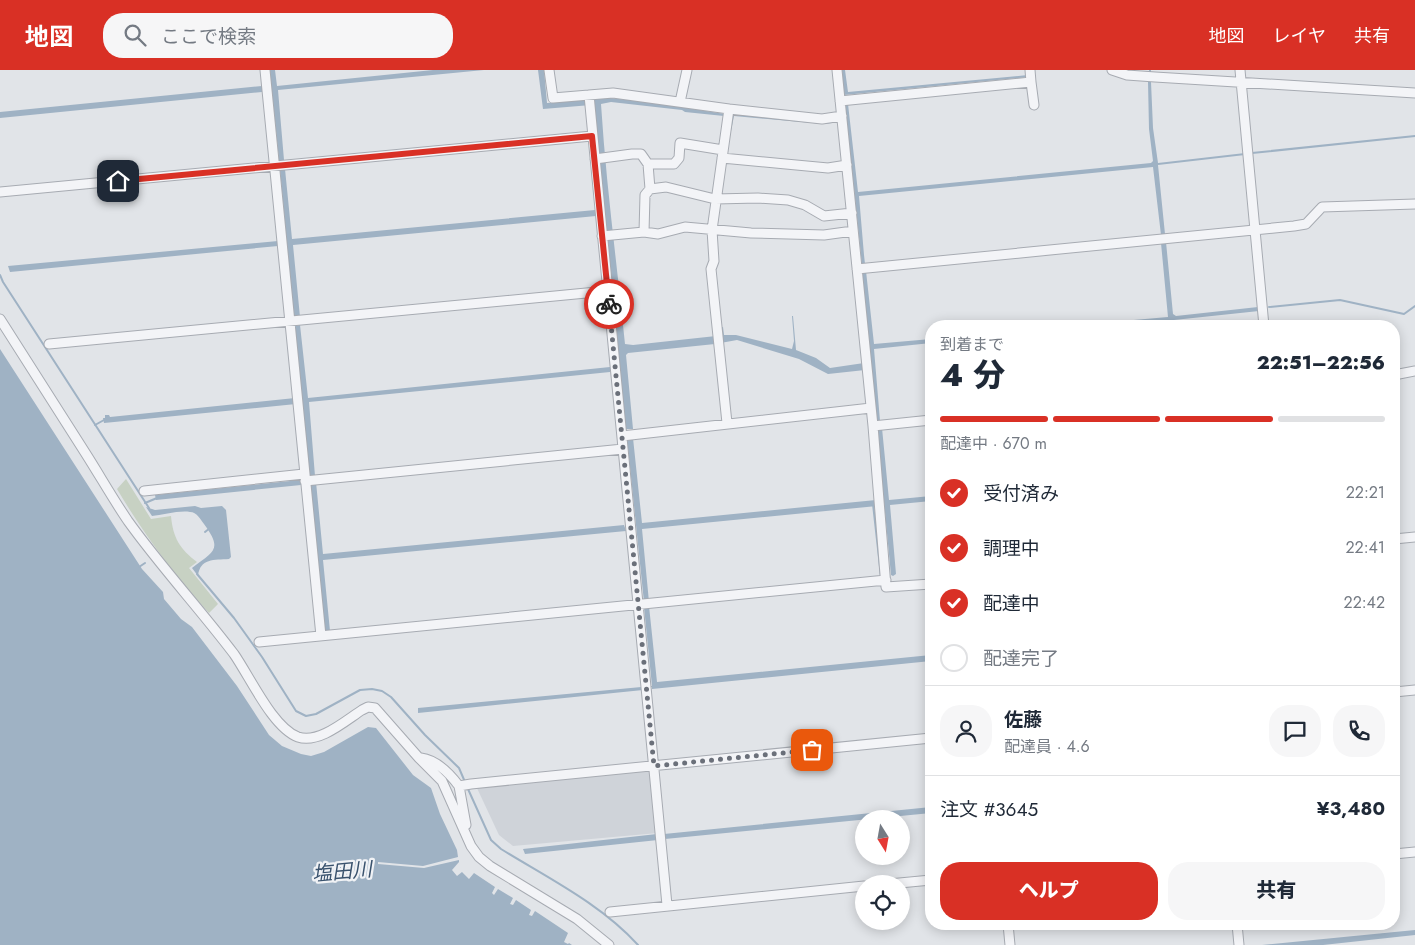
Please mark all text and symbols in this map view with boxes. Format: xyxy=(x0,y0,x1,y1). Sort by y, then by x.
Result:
search box xyxy=(103,13,453,58)
text: 地図 xyxy=(25,19,73,54)
icon: search xyxy=(121,21,149,49)
text: ここで検索 xyxy=(161,23,256,50)
text: 地図 xyxy=(1209,23,1245,49)
text: レイヤ xyxy=(1273,23,1326,49)
text: 共有 xyxy=(1354,23,1390,49)
pin xyxy=(97,160,139,202)
icon: home xyxy=(104,167,132,195)
courier xyxy=(584,279,634,329)
icon: bike xyxy=(595,290,623,318)
text: 到着まで xyxy=(940,333,1004,356)
text: 22:51–22:56 xyxy=(1257,349,1385,376)
text: 4 分 xyxy=(940,352,1005,398)
text: 配達中 · 670 m xyxy=(940,432,1047,455)
icon: check xyxy=(940,479,968,507)
text: 受付済み xyxy=(983,480,1059,507)
text: 22:21 xyxy=(1346,481,1385,504)
icon: check xyxy=(940,534,968,562)
text: 調理中 xyxy=(983,535,1040,562)
text: 22:41 xyxy=(1345,536,1385,559)
icon: check xyxy=(940,589,968,617)
text: 配達中 xyxy=(983,590,1040,617)
text: 22:42 xyxy=(1344,591,1385,614)
text: 配達完了 xyxy=(983,645,1059,672)
button: person xyxy=(940,705,992,757)
button: chat xyxy=(1269,705,1321,757)
button: phone xyxy=(1333,705,1385,757)
text: 佐藤 xyxy=(1004,706,1042,733)
pin xyxy=(791,729,833,771)
text: 配達員 · 4.6 xyxy=(1004,735,1090,758)
icon: bag xyxy=(798,736,826,764)
text: ¥3,480 xyxy=(1317,795,1385,822)
text: 注文 #3645 xyxy=(940,796,1038,823)
north arrow xyxy=(855,810,910,865)
map controls xyxy=(855,810,910,930)
water label: 塩田川 xyxy=(311,855,375,889)
button: ヘルプ xyxy=(940,862,1158,920)
button: 共有 xyxy=(1168,862,1385,920)
button: locate xyxy=(855,875,910,930)

